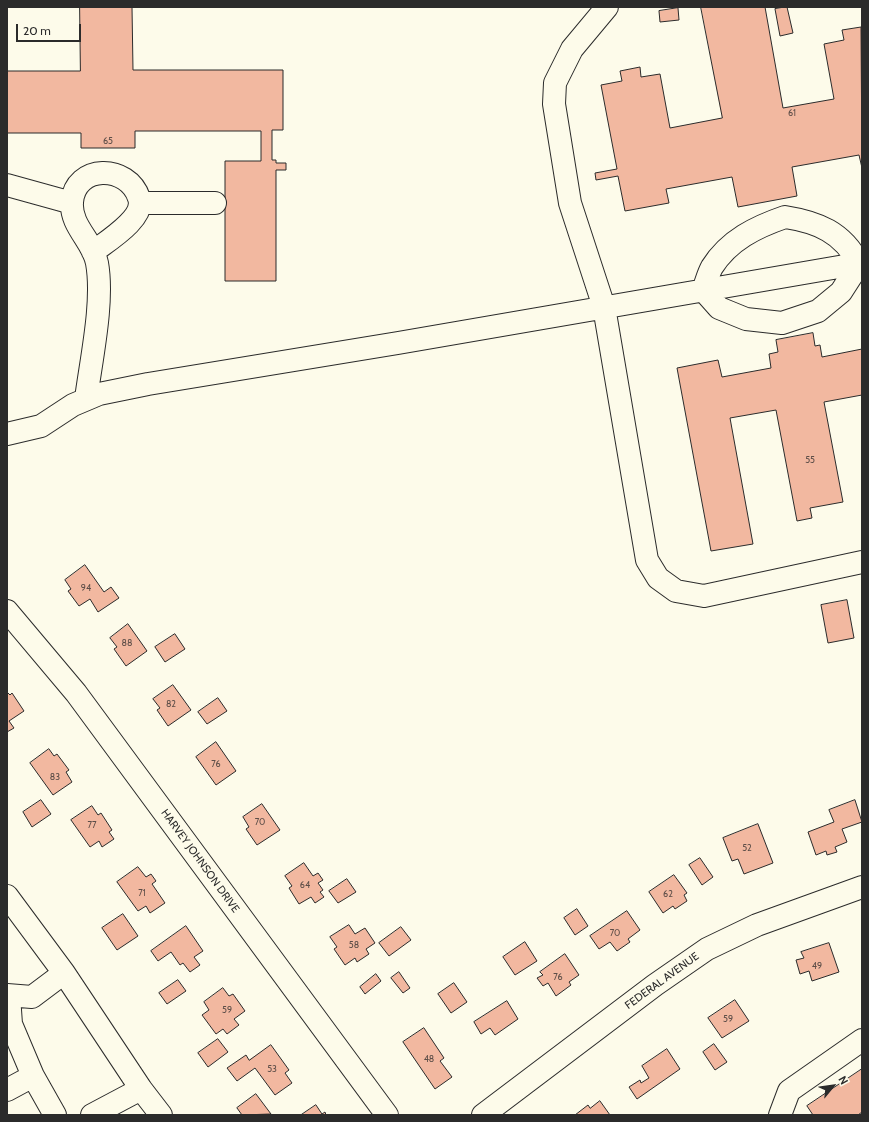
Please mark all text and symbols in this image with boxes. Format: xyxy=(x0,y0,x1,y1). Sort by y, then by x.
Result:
scale bar xyxy=(18,16,83,42)
text: 20 m xyxy=(23,23,51,38)
house number: 61 xyxy=(788,108,796,118)
house number: 65 xyxy=(103,136,113,146)
house number: 55 xyxy=(805,455,815,465)
house number: 94 xyxy=(81,583,91,593)
house number: 88 xyxy=(122,638,132,648)
house number: 82 xyxy=(166,699,176,709)
house number: 76 xyxy=(211,759,221,769)
house number: 83 xyxy=(50,772,60,782)
street label: HARVEY JOHNSON DRIVE xyxy=(158,807,242,915)
house number: 70 xyxy=(255,817,265,827)
house number: 77 xyxy=(87,820,97,830)
house number: 52 xyxy=(742,843,752,853)
house number: 64 xyxy=(300,880,310,890)
house number: 71 xyxy=(138,888,146,898)
house number: 62 xyxy=(663,889,673,899)
house number: 70 xyxy=(610,928,620,938)
house number: 58 xyxy=(349,940,359,950)
street label: FEDERAL AVENUE xyxy=(622,950,702,1012)
house number: 49 xyxy=(812,961,822,971)
house number: 76 xyxy=(553,972,563,982)
house number: 59 xyxy=(222,1005,232,1015)
house number: 59 xyxy=(723,1014,733,1024)
house number: 48 xyxy=(424,1054,434,1064)
house number: 53 xyxy=(267,1064,277,1074)
north arrow xyxy=(813,1066,853,1106)
text: N xyxy=(835,1073,852,1087)

